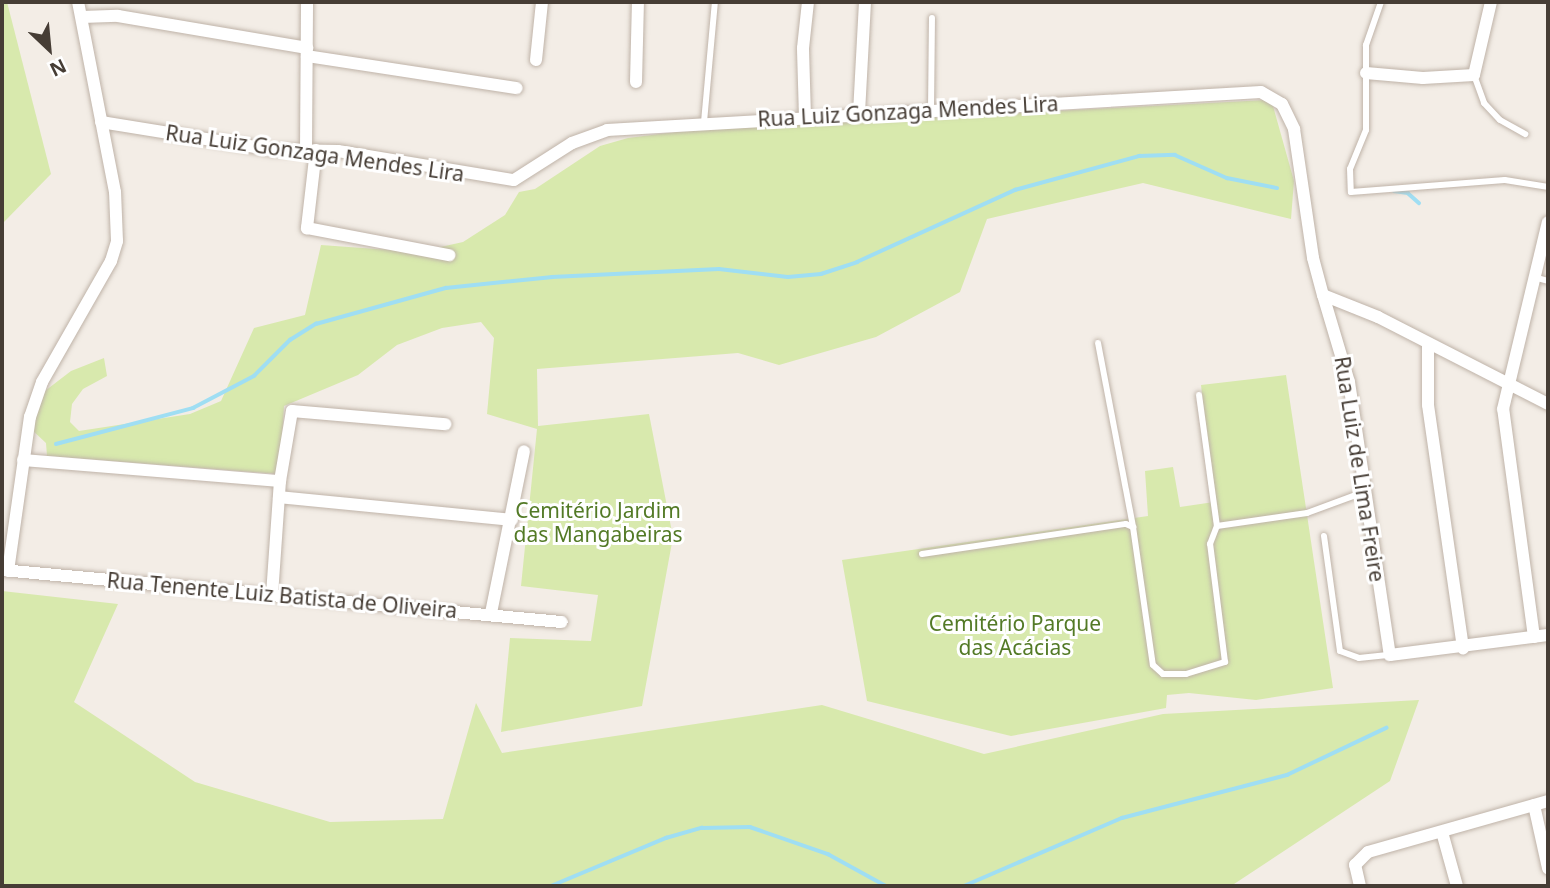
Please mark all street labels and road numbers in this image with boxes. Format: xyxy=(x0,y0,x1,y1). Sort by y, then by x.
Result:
street label: Rua Luiz Gonzaga Mendes Lira xyxy=(757,91,1059,131)
street label: Rua Luiz Gonzaga Mendes Lira xyxy=(164,120,466,186)
street label: Rua Luiz de Lima Freire xyxy=(1330,354,1390,584)
street label: Rua Tenente Luiz Batista de Oliveira xyxy=(106,567,458,623)

